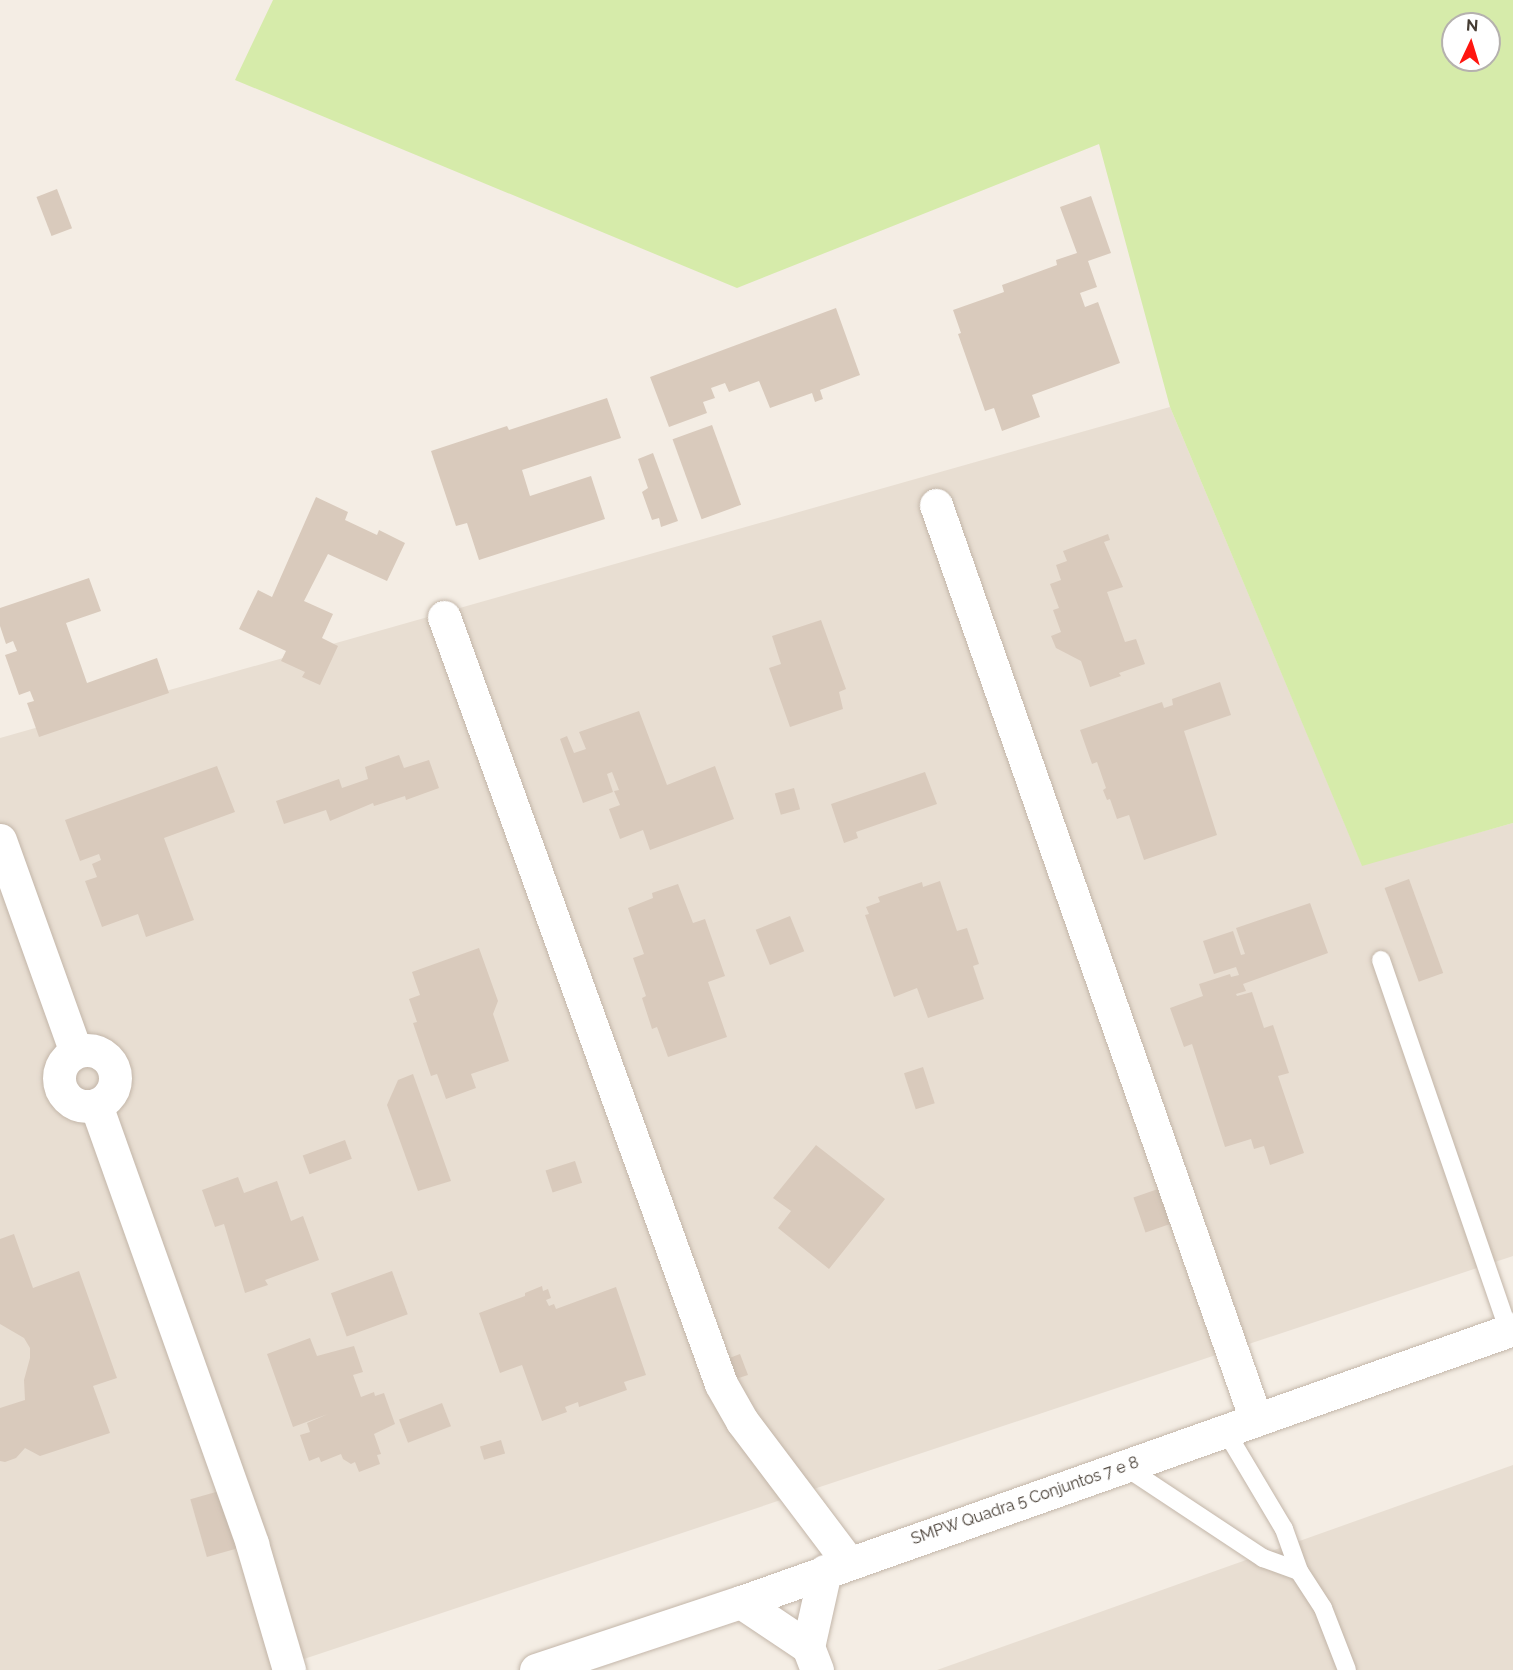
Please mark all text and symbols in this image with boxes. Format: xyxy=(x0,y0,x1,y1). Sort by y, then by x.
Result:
north arrow xyxy=(1441,12,1501,72)
text: N xyxy=(1465,16,1479,35)
street label: SMPW Quadra 5 Conjuntos 7 e 8 xyxy=(908,1453,1142,1549)

